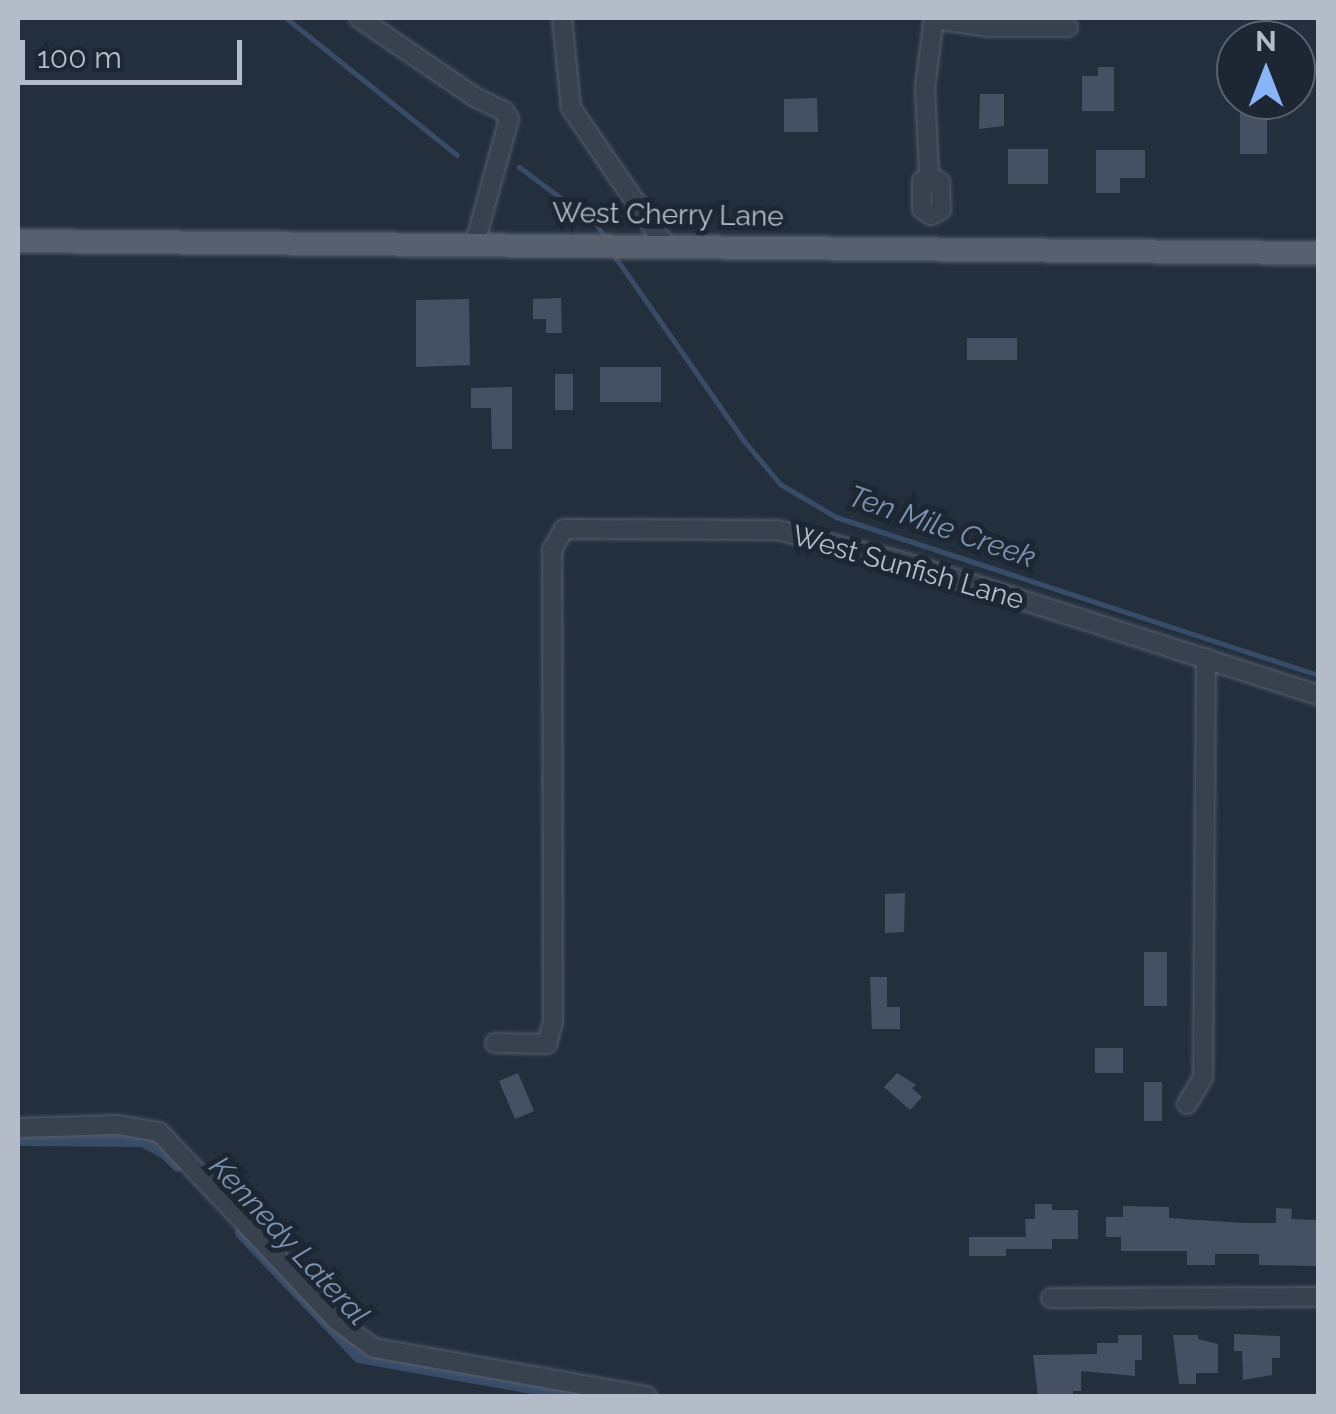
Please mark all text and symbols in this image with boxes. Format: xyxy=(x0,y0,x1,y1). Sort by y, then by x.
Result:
scale bar xyxy=(25,20,248,82)
north arrow xyxy=(1216,20,1316,120)
text: N xyxy=(1255,25,1277,58)
text: 100 m xyxy=(37,40,122,75)
street label: West Cherry Lane xyxy=(552,196,784,234)
water label: Ten Mile Creek xyxy=(844,478,1040,576)
street label: West Sunfish Lane xyxy=(788,519,1028,617)
water label: Kennedy Lateral xyxy=(201,1149,377,1333)

